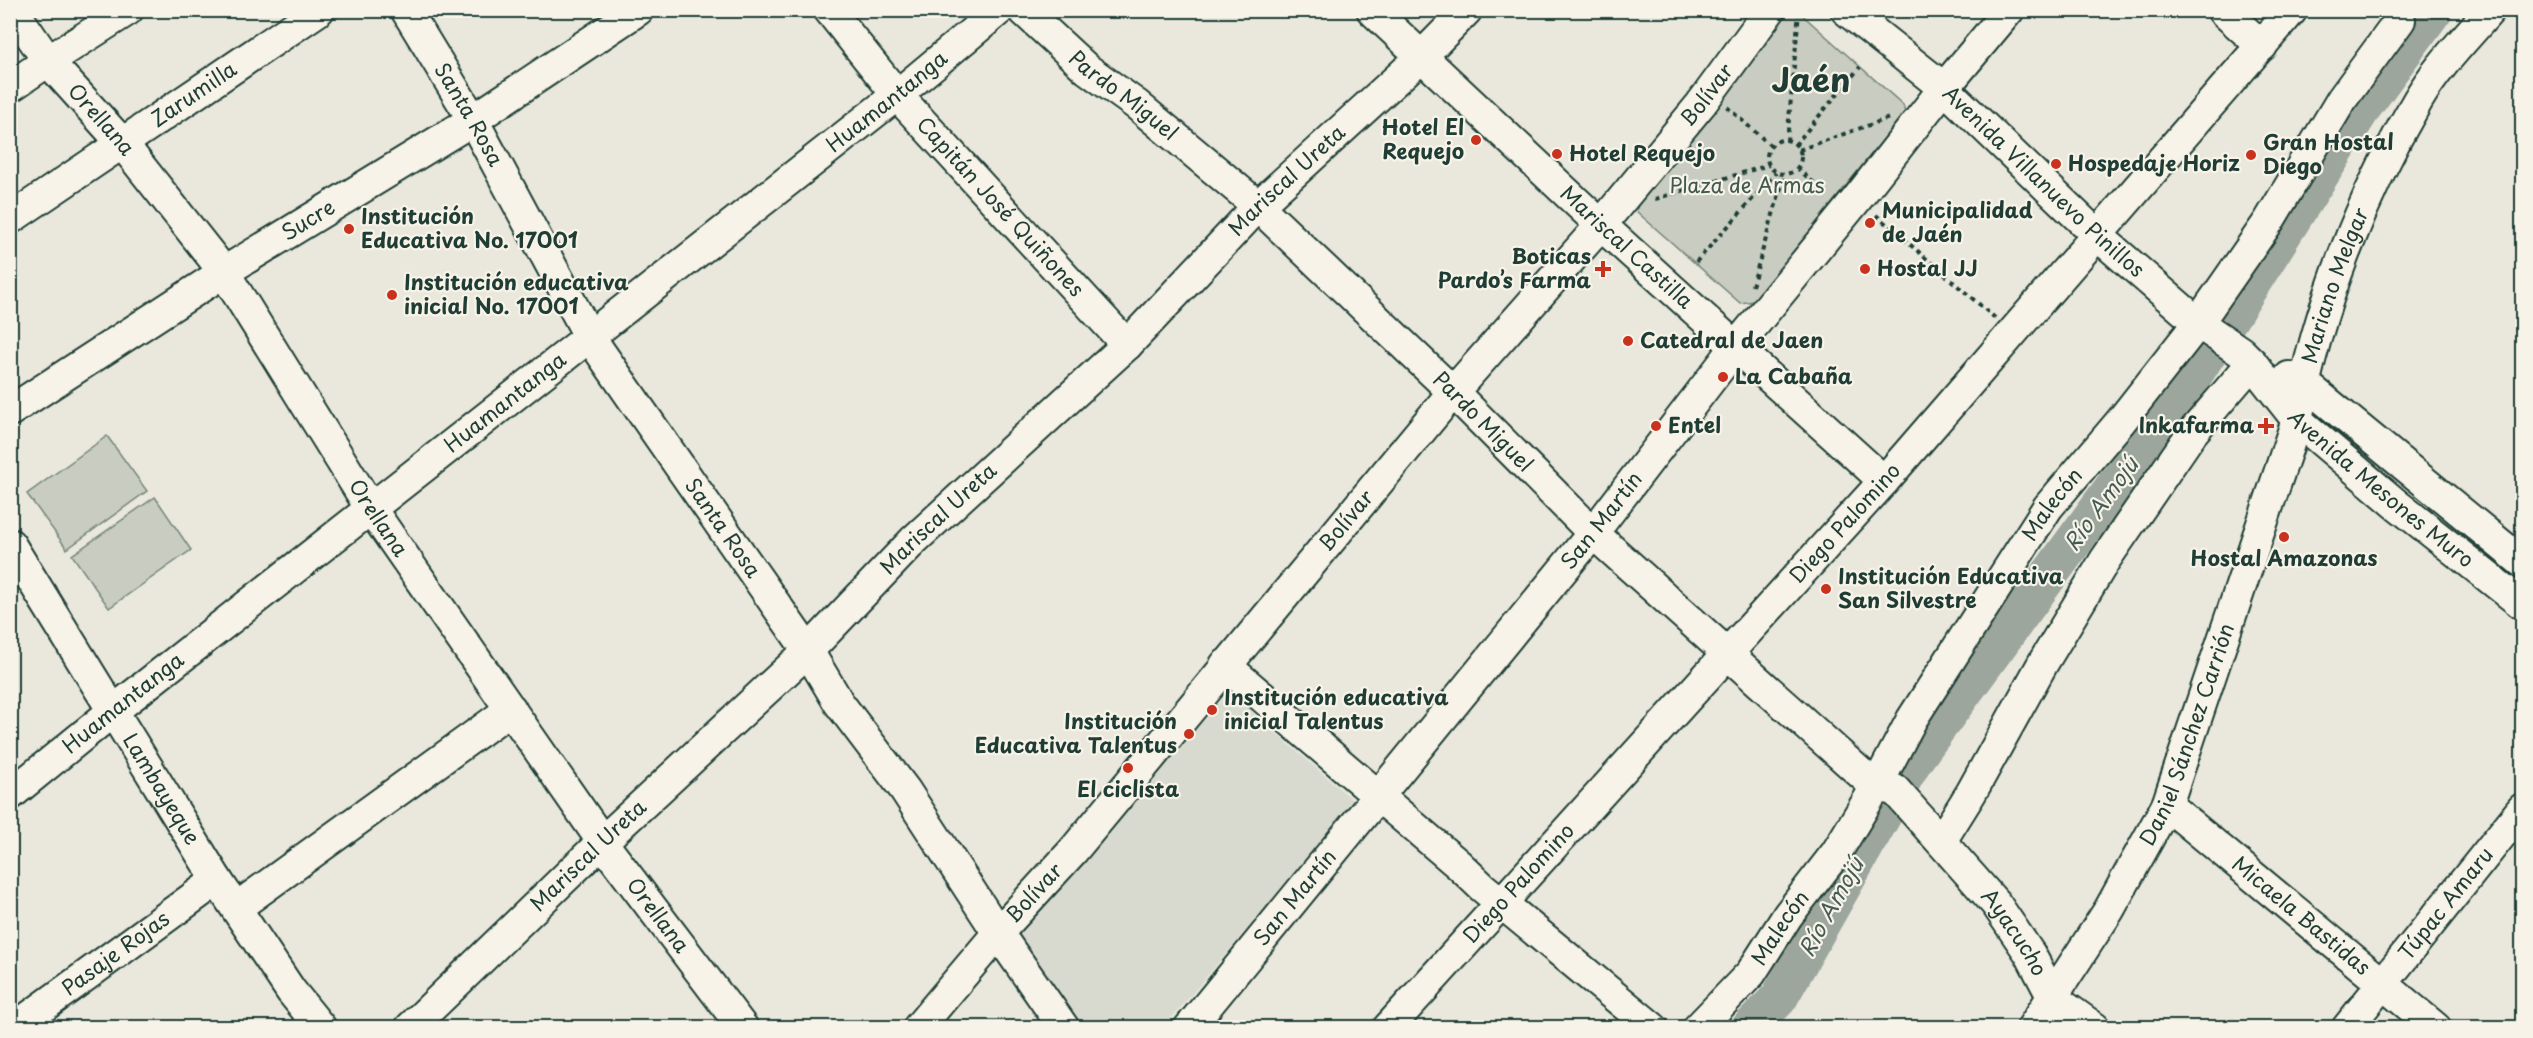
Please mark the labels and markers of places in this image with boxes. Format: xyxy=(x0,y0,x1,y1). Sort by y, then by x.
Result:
place label: Hotel El Requejo xyxy=(1381,110,1464,166)
place label: Gran Hostal Diego xyxy=(2263,125,2394,181)
marker: Hotel El Requejo xyxy=(1469,133,1483,147)
place label: Hotel Requejo xyxy=(1569,136,1715,168)
place label: Hospedaje Horiz xyxy=(2068,146,2240,178)
marker: Hotel Requejo xyxy=(1550,147,1564,161)
marker: Gran Hostal Diego xyxy=(2244,148,2258,162)
marker: Hospedaje Horiz xyxy=(2049,157,2063,171)
place label: Municipalidad de Jaén xyxy=(1882,193,2033,249)
place label: Institución Educativa No. 17001 xyxy=(361,199,578,255)
marker: Municipalidad de Jaén xyxy=(1863,216,1877,230)
marker: Institución Educativa No. 17001 xyxy=(342,222,356,236)
place label: Boticas Pardo’s Farma xyxy=(1438,239,1591,295)
place label: Hostal JJ xyxy=(1877,251,1978,283)
marker: Boticas Pardo’s Farma xyxy=(1596,262,1610,276)
marker: Hostal JJ xyxy=(1858,262,1872,276)
place label: Institución educativa inicial No. 17001 xyxy=(404,265,629,321)
marker: Institución educativa inicial No. 17001 xyxy=(385,288,399,302)
place label: Catedral de Jaen xyxy=(1640,323,1823,355)
marker: Catedral de Jaen xyxy=(1621,334,1635,348)
place label: La Cabaña xyxy=(1735,359,1853,391)
marker: La Cabaña xyxy=(1716,370,1730,384)
place label: Entel xyxy=(1668,408,1721,440)
place label: Inkafarma xyxy=(2139,408,2254,440)
marker: Entel xyxy=(1649,419,1663,433)
marker: Inkafarma xyxy=(2259,419,2273,433)
marker: Hostal Amazonas xyxy=(2277,530,2291,544)
place label: Hostal Amazonas xyxy=(2191,541,2377,573)
place label: Institución Educativa San Silvestre xyxy=(1838,559,2064,615)
marker: Institución Educativa San Silvestre xyxy=(1819,582,1833,596)
place label: Institución educativa inicial Talentus xyxy=(1224,680,1449,736)
marker: Institución educativa inicial Talentus xyxy=(1205,703,1219,717)
place label: Institución Educativa Talentus xyxy=(975,704,1177,760)
marker: Institución Educativa Talentus xyxy=(1182,727,1196,741)
marker: El ciclista xyxy=(1121,761,1135,775)
place label: El ciclista xyxy=(1077,772,1179,804)

